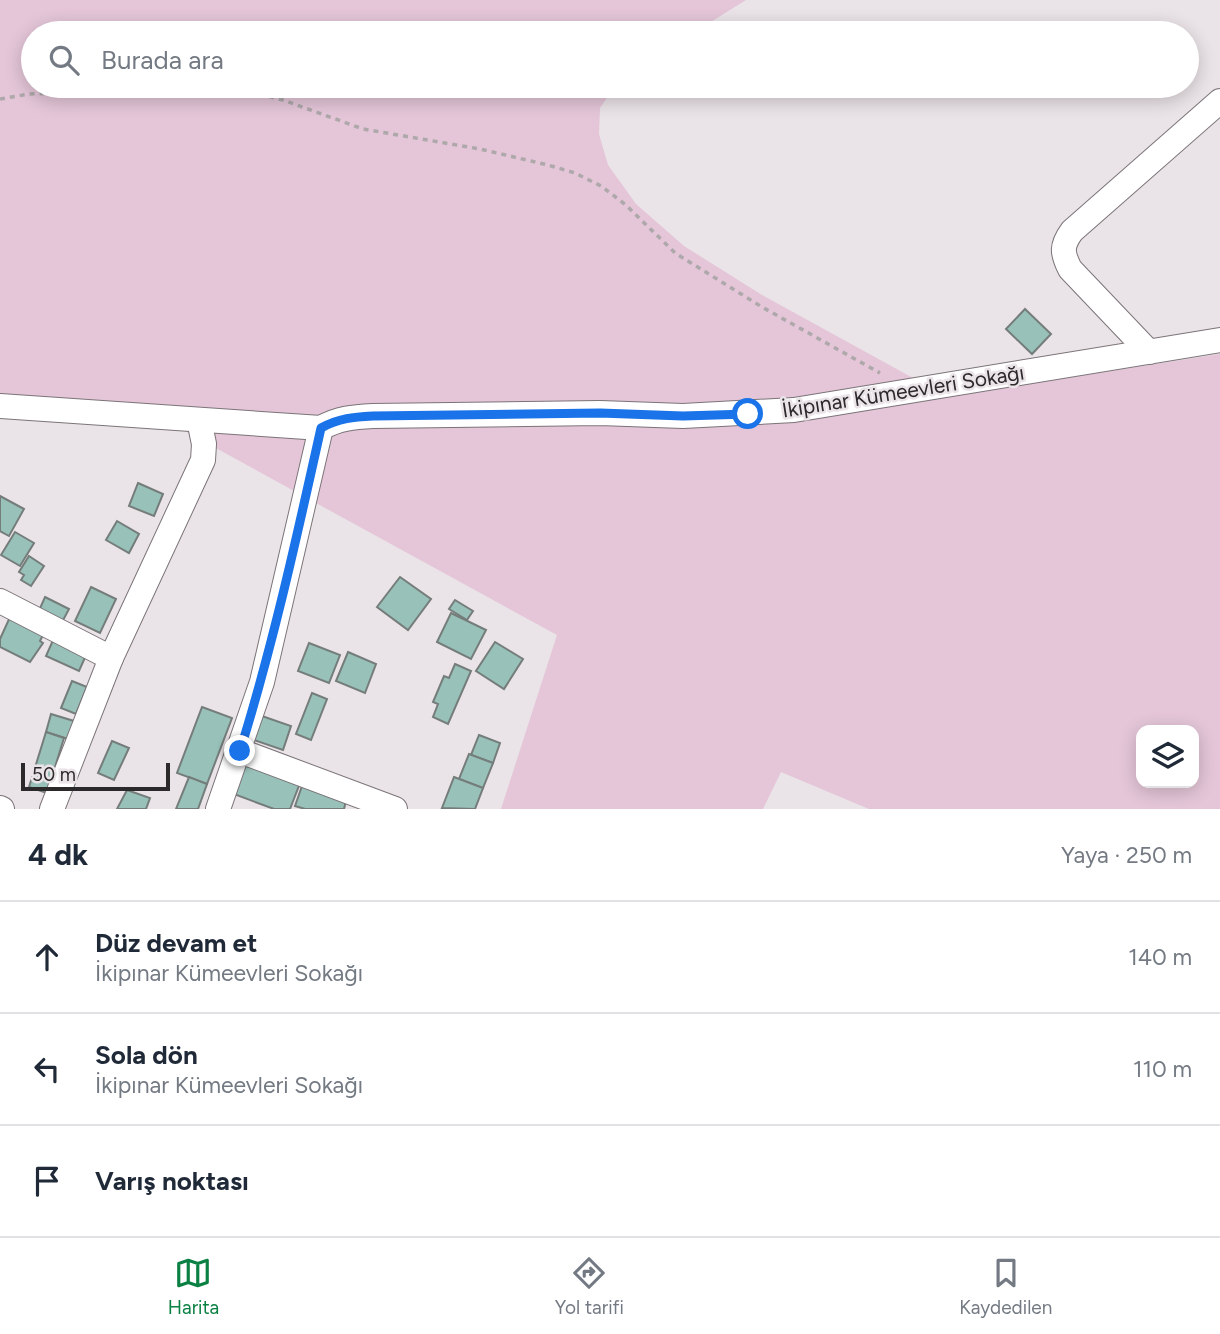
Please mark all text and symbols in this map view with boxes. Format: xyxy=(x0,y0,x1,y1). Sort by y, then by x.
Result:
search box xyxy=(21,21,1199,98)
icon: search xyxy=(45,41,83,79)
text: Burada ara xyxy=(101,44,224,76)
street label: İkipınar Kümeevleri Sokağı xyxy=(780,360,1026,422)
route start xyxy=(732,398,763,429)
map controls xyxy=(1136,725,1199,788)
button: layers xyxy=(1136,725,1199,788)
route end xyxy=(224,735,255,766)
scale bar xyxy=(21,760,170,792)
text: 50 m xyxy=(32,763,76,786)
text: 4 dk xyxy=(28,836,88,873)
text: Yaya · 250 m xyxy=(1061,841,1192,869)
text: Düz devam et xyxy=(95,927,257,959)
icon: ahead xyxy=(28,938,66,976)
text: 140 m xyxy=(1128,943,1192,971)
text: İkipınar Kümeevleri Sokağı xyxy=(95,959,363,987)
text: Sola dön xyxy=(95,1039,198,1071)
icon: left xyxy=(28,1050,66,1088)
text: 110 m xyxy=(1133,1055,1192,1083)
text: İkipınar Kümeevleri Sokağı xyxy=(95,1071,363,1099)
icon: arrive xyxy=(28,1162,66,1200)
text: Varış noktası xyxy=(95,1165,249,1197)
tab: Harita xyxy=(168,1254,219,1319)
tab: Yol tarifi xyxy=(555,1254,624,1319)
tab: Kaydedilen xyxy=(959,1254,1052,1319)

